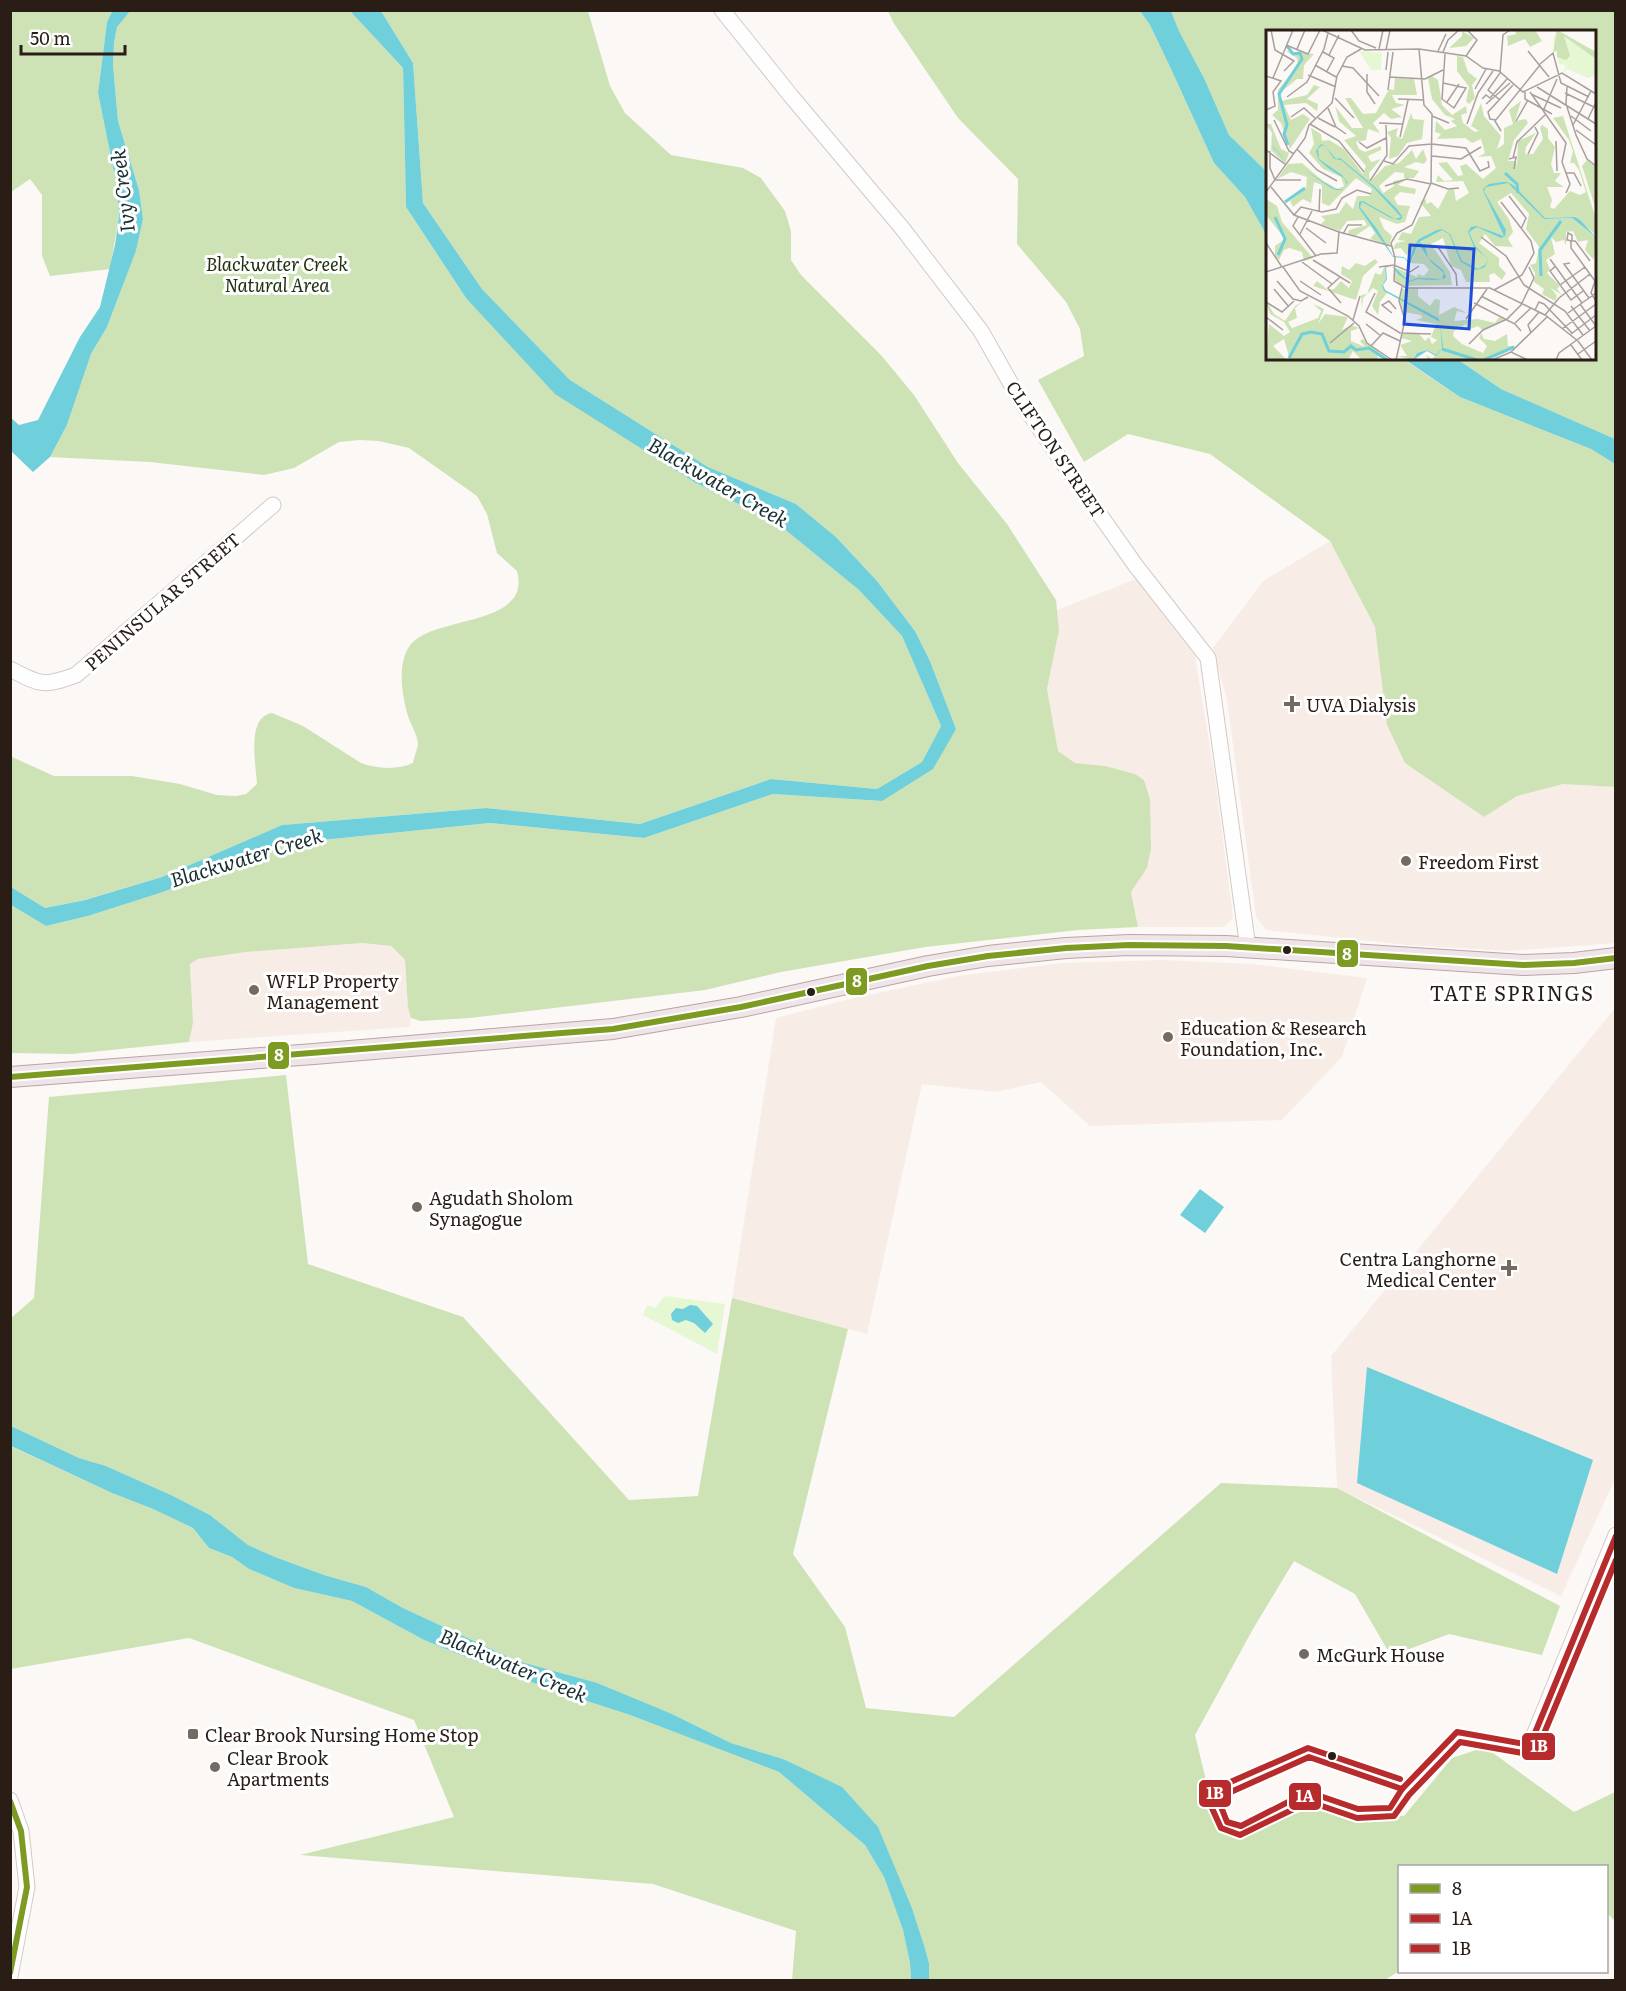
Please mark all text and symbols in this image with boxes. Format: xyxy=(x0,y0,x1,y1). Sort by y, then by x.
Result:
scale bar xyxy=(21,18,124,56)
text: 50 m xyxy=(30,24,71,51)
inset map xyxy=(1266,30,1596,360)
water label: Ivy Creek xyxy=(101,148,141,234)
park label: Blackwater Creek Natural Area xyxy=(206,250,348,298)
street label: CLIFTON STREET xyxy=(1000,375,1112,523)
water label: Blackwater Creek xyxy=(643,428,795,534)
street label: PENINSULAR STREET xyxy=(78,526,246,676)
place label: UVA Dialysis xyxy=(1306,691,1416,718)
marker: UVA Dialysis xyxy=(1283,695,1301,713)
water label: Blackwater Creek xyxy=(166,819,326,893)
place label: Freedom First xyxy=(1418,848,1539,875)
marker: Freedom First xyxy=(1399,854,1413,868)
line badge: 8 xyxy=(1336,939,1359,968)
text: 8 xyxy=(1342,941,1352,965)
unlabelled marker xyxy=(1281,944,1293,956)
place label: WFLP Property Management xyxy=(266,967,399,1015)
line badge: 8 xyxy=(845,967,868,996)
text: 8 xyxy=(852,968,862,992)
district label: TATE SPRINGS xyxy=(1429,977,1595,1007)
marker: WFLP Property Management xyxy=(247,983,261,997)
unlabelled marker xyxy=(805,986,817,998)
place label: Education & Research Foundation, Inc. xyxy=(1180,1014,1367,1062)
marker: Education & Research Foundation, Inc. xyxy=(1161,1030,1175,1044)
line badge: 8 xyxy=(267,1041,290,1070)
text: 8 xyxy=(274,1042,284,1066)
place label: Agudath Sholom Synagogue xyxy=(429,1184,573,1232)
marker: Agudath Sholom Synagogue xyxy=(410,1200,424,1214)
place label: Centra Langhorne Medical Center xyxy=(1340,1245,1496,1293)
marker: Centra Langhorne Medical Center xyxy=(1500,1259,1518,1277)
water label: Blackwater Creek xyxy=(435,1619,593,1709)
place label: McGurk House xyxy=(1316,1641,1445,1668)
marker: McGurk House xyxy=(1297,1647,1311,1661)
place label: Clear Brook Nursing Home Stop xyxy=(205,1721,479,1748)
marker: Clear Brook Nursing Home Stop xyxy=(186,1727,200,1741)
line badge: 1B xyxy=(1521,1732,1556,1761)
text: 1B xyxy=(1530,1733,1548,1757)
place label: Clear Brook Apartments xyxy=(227,1744,329,1792)
unlabelled marker xyxy=(1326,1750,1338,1762)
marker: Clear Brook Apartments xyxy=(208,1760,222,1774)
line badge: 1B xyxy=(1198,1779,1232,1808)
text: 1B xyxy=(1206,1780,1224,1804)
line badge: 1A xyxy=(1288,1782,1322,1811)
text: 1A xyxy=(1296,1783,1314,1807)
legend xyxy=(1398,1865,1608,1973)
text: 8 xyxy=(1452,1874,1462,1901)
text: 1A xyxy=(1452,1904,1473,1931)
text: 1B xyxy=(1452,1934,1471,1961)

